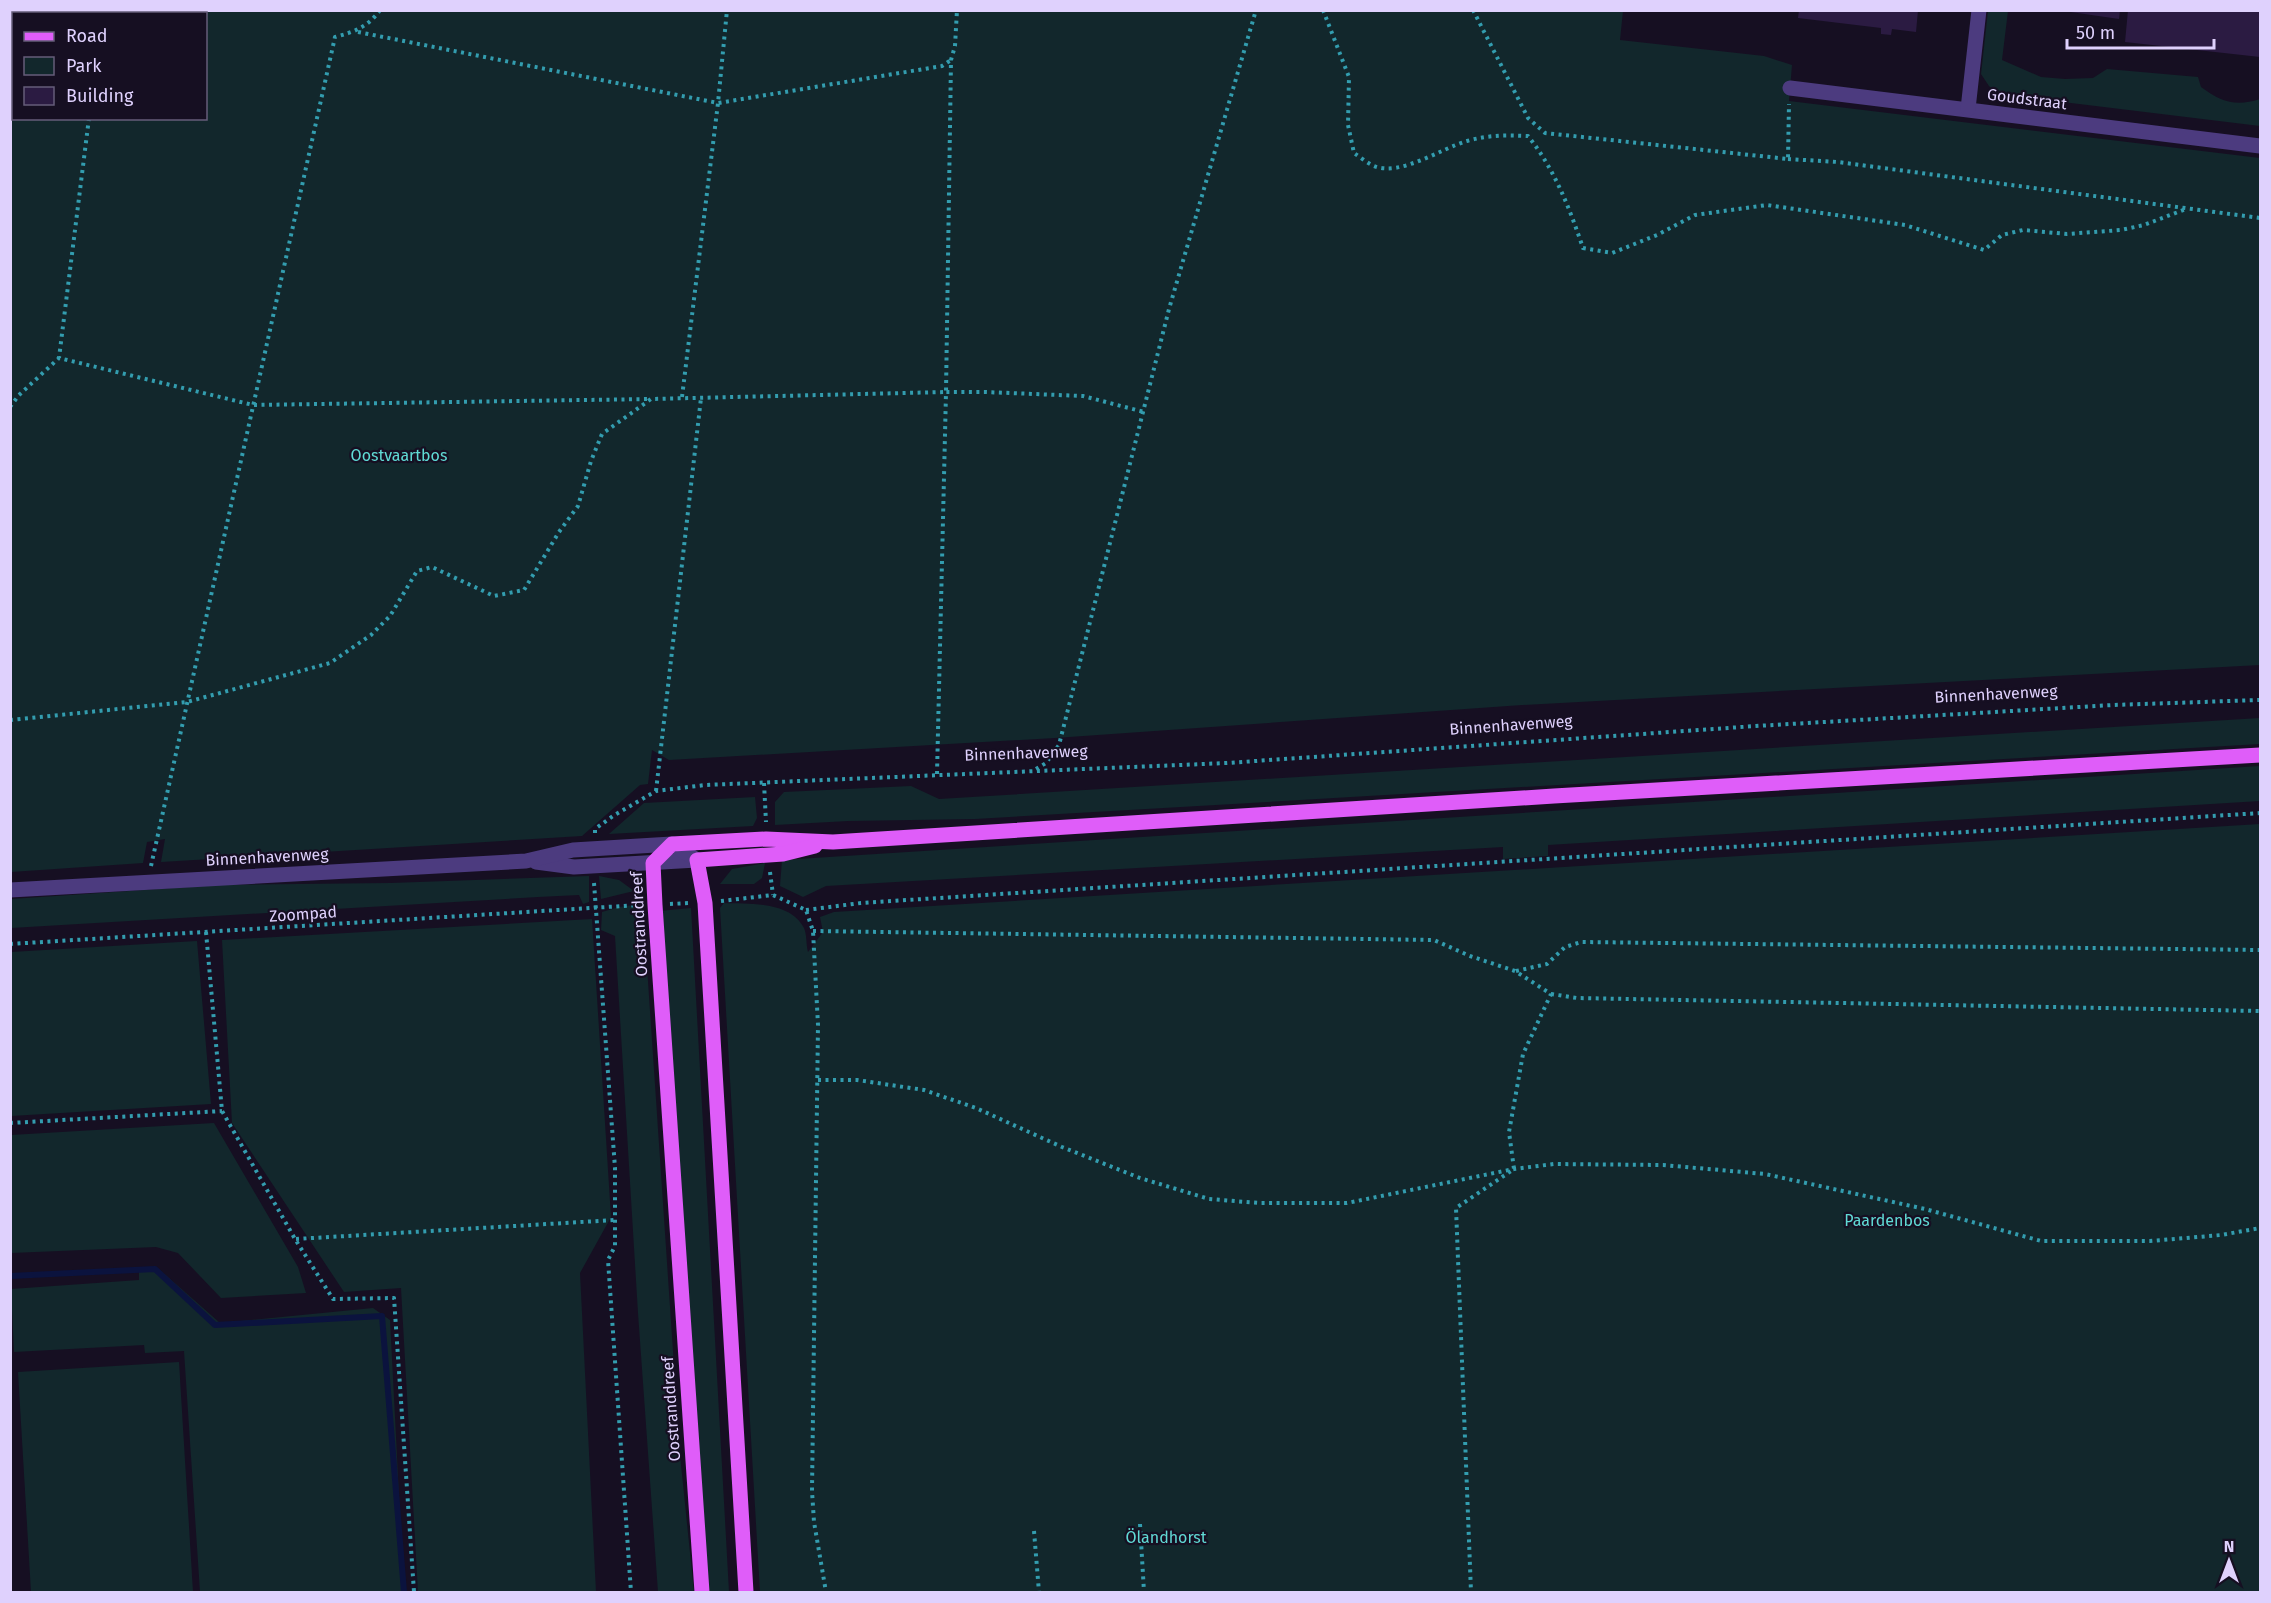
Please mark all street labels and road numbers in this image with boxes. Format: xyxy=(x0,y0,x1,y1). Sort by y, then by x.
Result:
street label: Goudstraat xyxy=(1986,85,2068,113)
street label: Binnenhavenweg xyxy=(1934,681,2059,707)
street label: Binnenhavenweg xyxy=(1449,711,1574,739)
street label: Binnenhavenweg xyxy=(964,741,1089,765)
street label: Binnenhavenweg xyxy=(205,844,330,870)
street label: Oostranddreef xyxy=(627,869,651,977)
street label: Zoompad xyxy=(268,902,338,926)
street label: Oostranddreef xyxy=(658,1354,684,1462)

